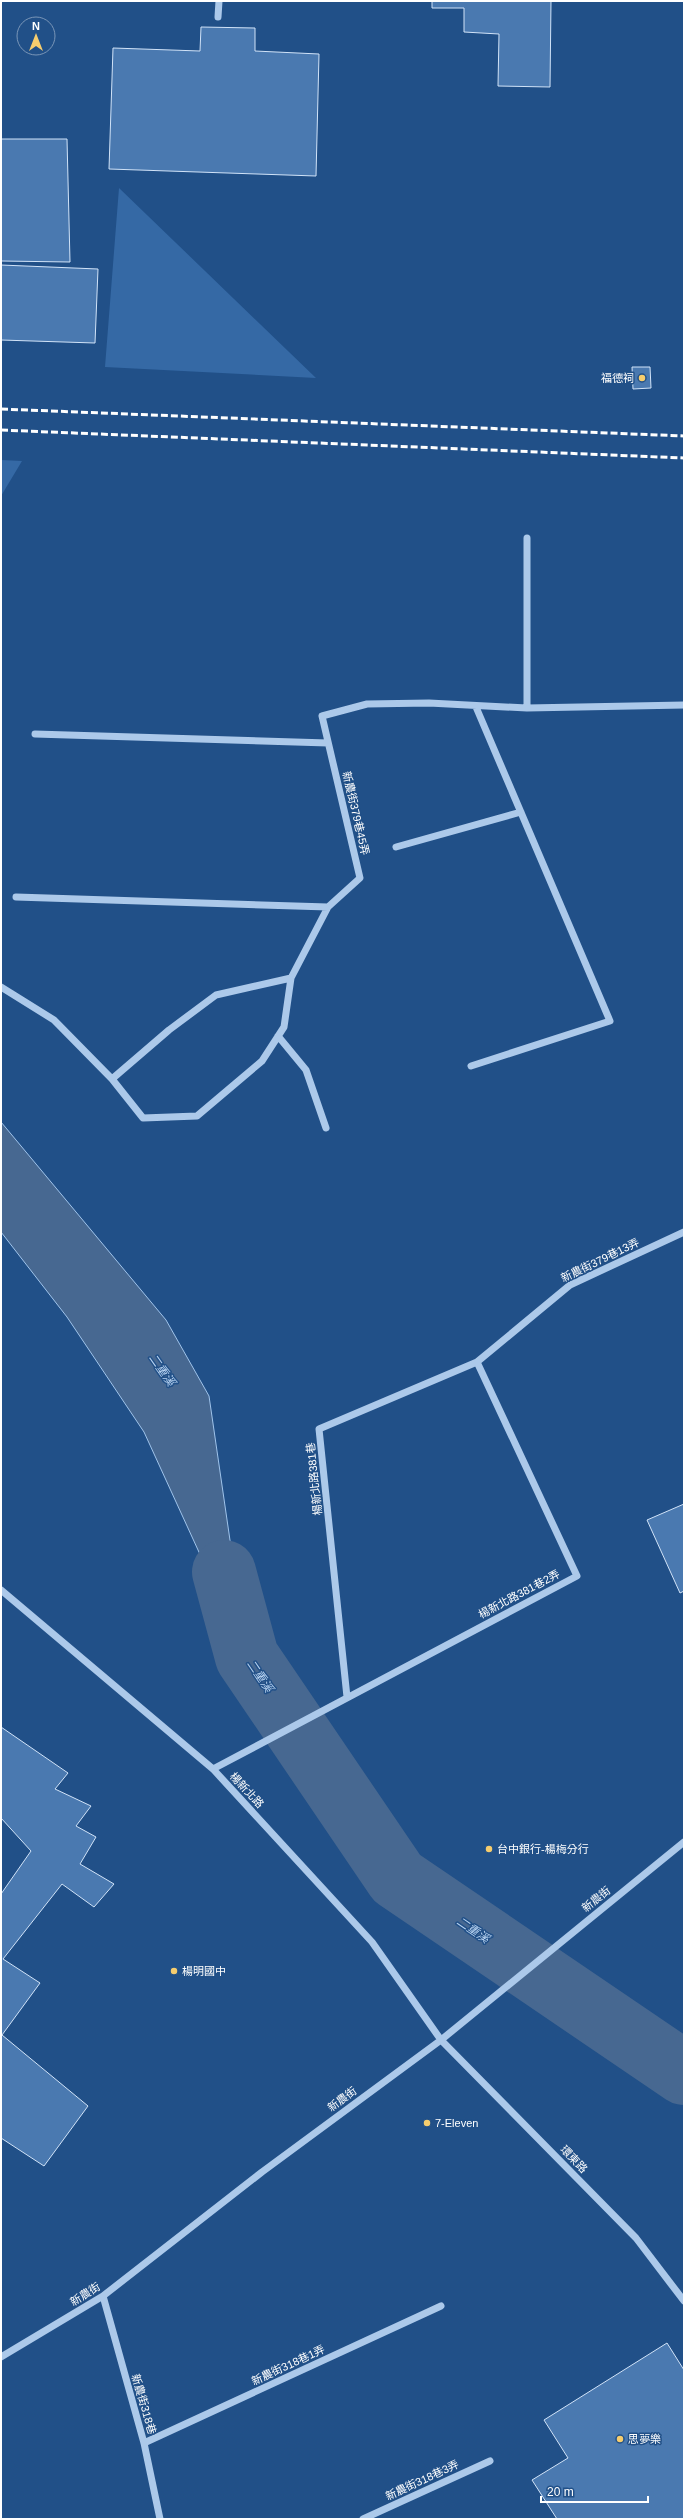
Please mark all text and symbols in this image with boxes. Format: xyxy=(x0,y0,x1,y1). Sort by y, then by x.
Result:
north arrow xyxy=(16,16,56,56)
text: N xyxy=(32,20,40,32)
place label: 福德祠 xyxy=(601,372,634,384)
marker: 福德祠 xyxy=(637,373,647,383)
street label: 新農街379巷45弄 xyxy=(341,770,371,856)
street label: 新農街379巷13弄 xyxy=(559,1236,641,1284)
water label: 二重溪 xyxy=(146,1351,179,1390)
street label: 楊新北路381巷 xyxy=(304,1442,324,1516)
street label: 楊新北路381巷2弄 xyxy=(476,1567,562,1621)
water label: 二重溪 xyxy=(244,1657,277,1696)
street label: 楊新北路 xyxy=(228,1770,266,1810)
place label: 台中銀行-楊梅分行 xyxy=(497,1843,589,1855)
marker: 台中銀行-楊梅分行 xyxy=(484,1844,494,1854)
street label: 新農街 xyxy=(579,1884,613,1914)
water label: 二重溪 xyxy=(454,1914,493,1947)
place label: 楊明國中 xyxy=(182,1965,226,1977)
marker: 楊明國中 xyxy=(169,1966,179,1976)
street label: 新農街 xyxy=(325,2084,359,2114)
place label: 7-Eleven xyxy=(435,2117,478,2129)
marker: 7-Eleven xyxy=(422,2118,432,2128)
street label: 環東路 xyxy=(558,2143,590,2175)
street label: 新農街 xyxy=(68,2280,102,2308)
street label: 新農街318巷1弄 xyxy=(249,2343,327,2387)
street label: 新農街318巷 xyxy=(130,2372,158,2436)
place label: 思夢樂 xyxy=(628,2433,661,2445)
marker: 思夢樂 xyxy=(615,2434,625,2444)
street label: 新農街318巷3弄 xyxy=(383,2458,461,2502)
scale bar xyxy=(541,2478,648,2504)
text: 20 m xyxy=(547,2485,574,2499)

